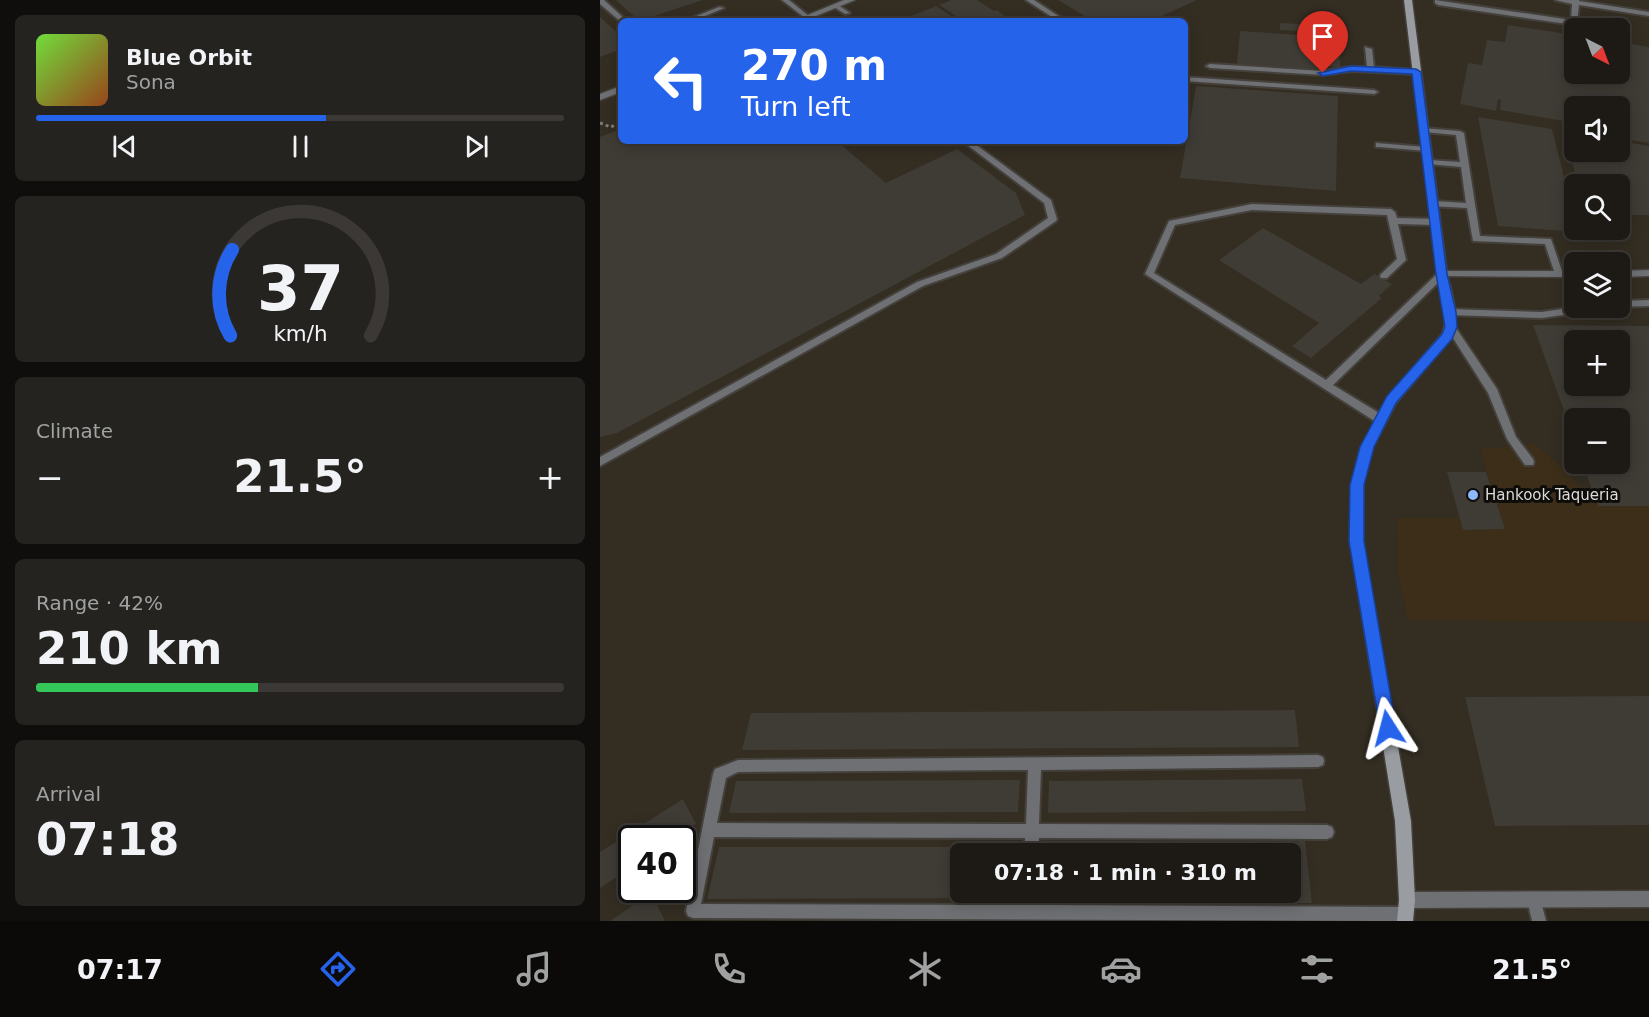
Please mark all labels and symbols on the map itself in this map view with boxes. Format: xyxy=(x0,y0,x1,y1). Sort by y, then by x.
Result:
pin xyxy=(1297,11,1348,73)
north arrow xyxy=(1564,18,1630,84)
place label: Hankook Taqueria xyxy=(1485,486,1619,504)
marker: Hankook Taqueria xyxy=(1466,488,1480,502)
position arrow xyxy=(1356,696,1420,760)
speed limit sign: 40 xyxy=(618,825,696,903)

